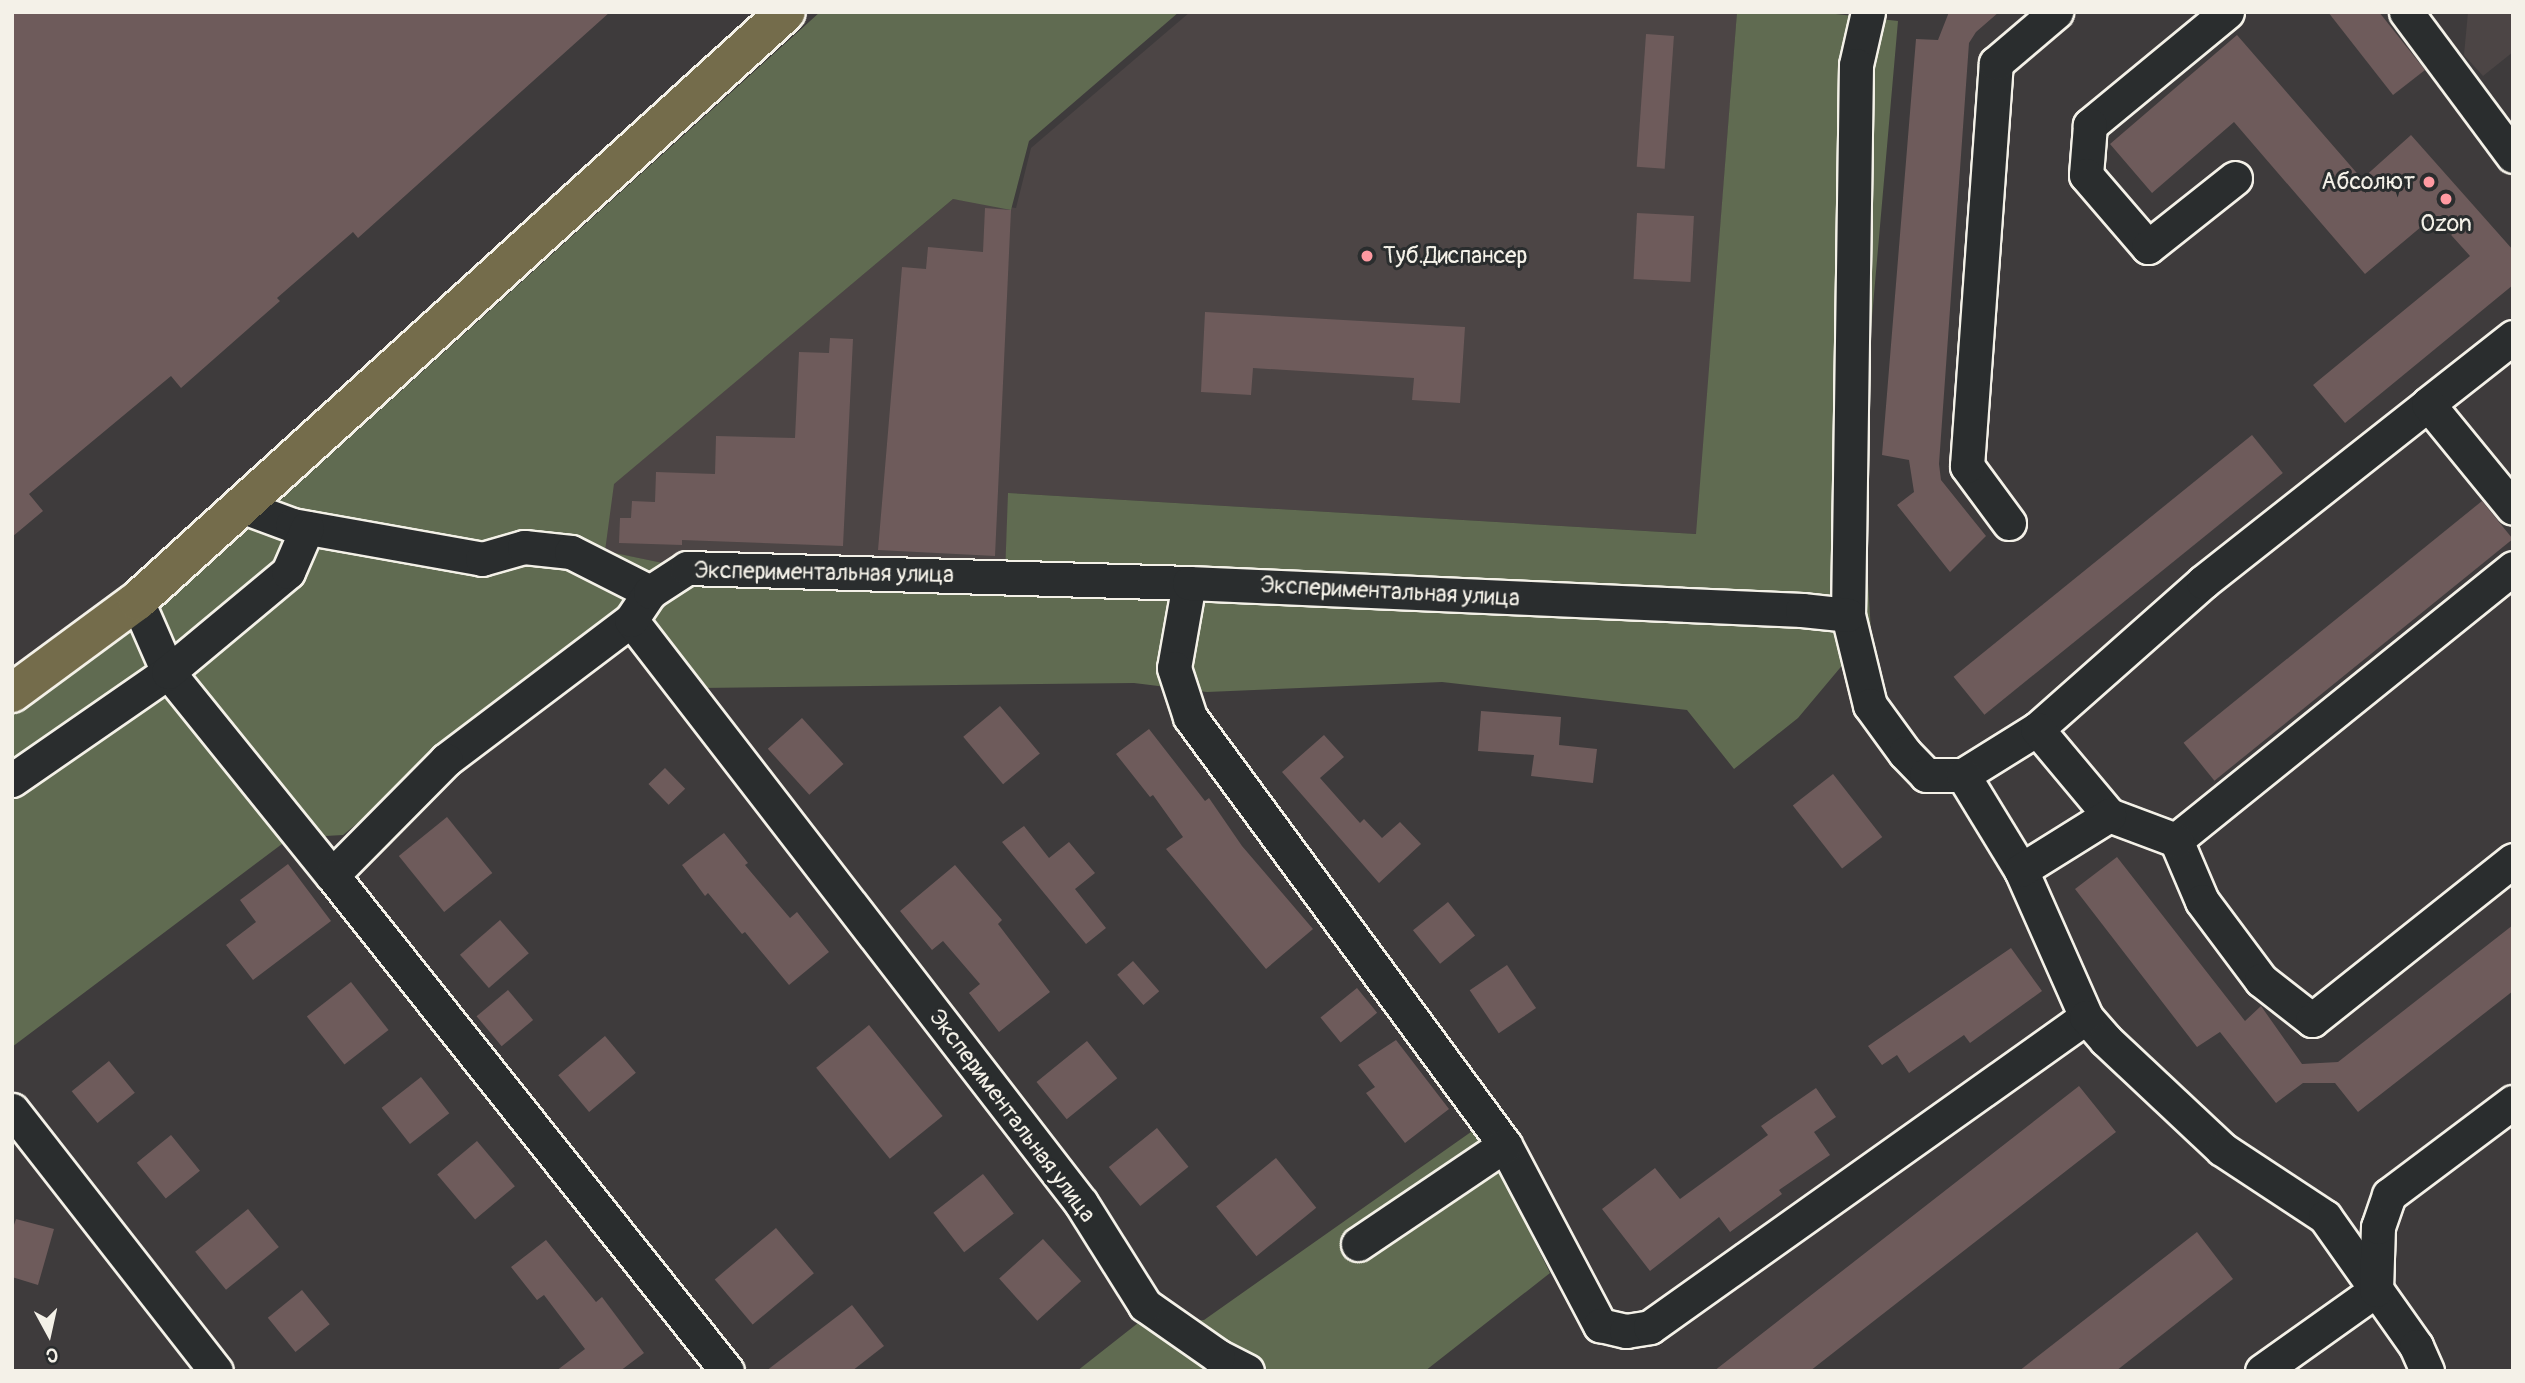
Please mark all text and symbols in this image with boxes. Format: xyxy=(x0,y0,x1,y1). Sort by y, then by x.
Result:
place label: Абсолют xyxy=(2321,168,2415,196)
marker: Абсолют xyxy=(2421,174,2437,190)
marker: Ozon xyxy=(2438,191,2454,207)
place label: Ozon xyxy=(2420,210,2472,238)
place label: Туб.Диспансер xyxy=(1383,242,1527,270)
marker: Туб.Диспансер xyxy=(1357,246,1377,266)
street label: Экспериментальная улица xyxy=(694,557,954,589)
street label: Экспериментальная улица xyxy=(1260,571,1520,613)
street label: Экспериментальная улица xyxy=(923,1004,1101,1228)
north arrow xyxy=(14,1299,84,1369)
text: С xyxy=(44,1342,59,1367)

